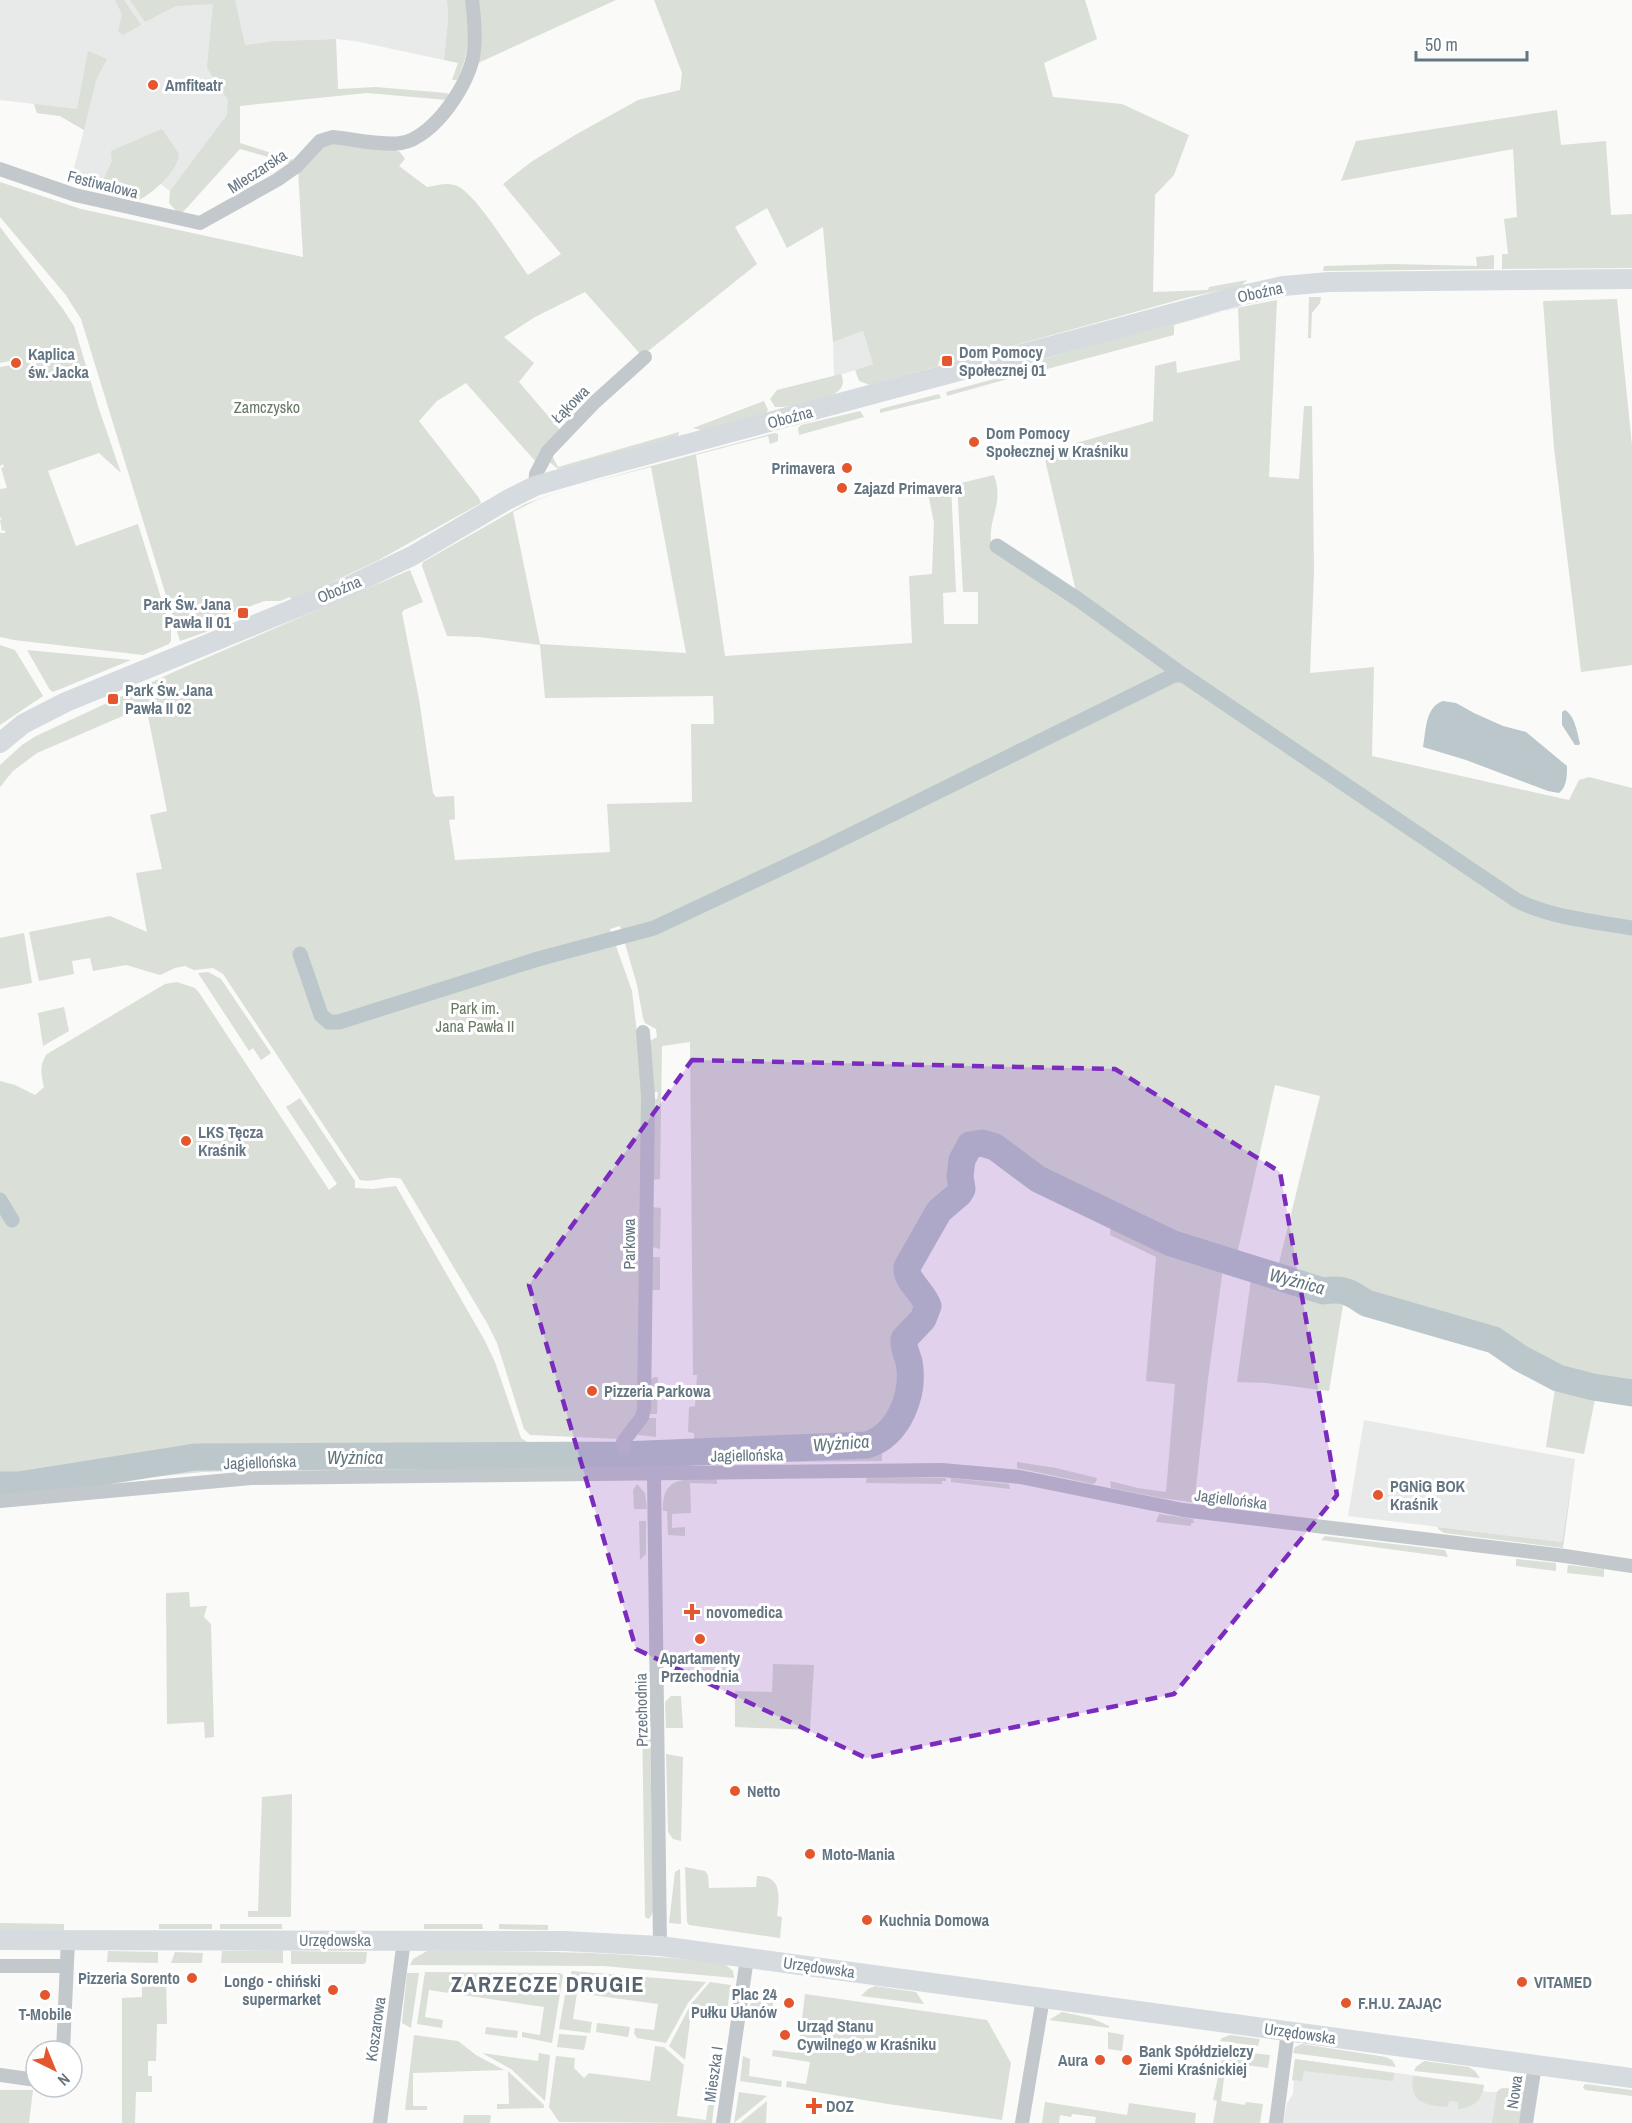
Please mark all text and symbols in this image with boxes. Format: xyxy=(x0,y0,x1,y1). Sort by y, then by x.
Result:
scale bar xyxy=(1416,24,1527,62)
text: 50 m xyxy=(1425,32,1458,57)
place label: Amfiteatr xyxy=(165,74,223,96)
marker: Amfiteatr xyxy=(146,78,160,92)
street label: Mleczarska xyxy=(223,143,291,198)
street label: Festiwalowa xyxy=(65,165,141,204)
street label: Oboźna xyxy=(1235,276,1285,308)
place label: Dom Pomocy Społecznej 01 xyxy=(959,341,1046,381)
place label: Kaplica św. Jacka xyxy=(28,343,90,383)
marker: Dom Pomocy Społecznej 01 xyxy=(940,354,954,368)
marker: Kaplica św. Jacka xyxy=(9,356,23,370)
street label: Łąkowa xyxy=(546,380,594,428)
park label: Zamczysko xyxy=(234,396,300,418)
street label: Oboźna xyxy=(765,400,816,434)
place label: Dom Pomocy Społecznej w Kraśniku xyxy=(986,422,1128,462)
marker: Dom Pomocy Społecznej w Kraśniku xyxy=(967,435,981,449)
place label: Primavera xyxy=(772,457,836,479)
marker: Primavera xyxy=(840,461,854,475)
place label: Zajazd Primavera xyxy=(854,477,963,499)
marker: Zajazd Primavera xyxy=(835,481,849,495)
street label: Oboźna xyxy=(314,570,365,608)
place label: Park Św. Jana Pawła II 01 xyxy=(143,593,232,633)
marker: Park Św. Jana Pawła II 01 xyxy=(236,606,250,620)
place label: Park Św. Jana Pawła II 02 xyxy=(125,679,213,719)
marker: Park Św. Jana Pawła II 02 xyxy=(106,692,120,706)
park label: Park im. Jana Pawła II xyxy=(436,997,514,1037)
place label: LKS Tęcza Kraśnik xyxy=(198,1121,264,1161)
marker: LKS Tęcza Kraśnik xyxy=(179,1134,193,1148)
street label: Parkowa xyxy=(618,1218,640,1270)
water label: Wyżnica xyxy=(1267,1262,1327,1300)
place label: Pizzeria Parkowa xyxy=(604,1380,711,1402)
marker: Pizzeria Parkowa xyxy=(585,1384,599,1398)
water label: Wyżnica xyxy=(812,1429,870,1457)
street label: Jagiellońska xyxy=(710,1443,784,1467)
water label: Wyżnica xyxy=(327,1445,383,1470)
street label: Jagiellońska xyxy=(223,1450,298,1474)
place label: PGNiG BOK Kraśnik xyxy=(1390,1475,1466,1515)
street label: Jagiellońska xyxy=(1193,1484,1269,1514)
marker: PGNiG BOK Kraśnik xyxy=(1371,1488,1385,1502)
place label: novomedica xyxy=(706,1601,783,1623)
marker: novomedica xyxy=(683,1603,701,1621)
marker: Apartamenty Przechodnia xyxy=(693,1632,707,1646)
place label: Apartamenty Przechodnia xyxy=(660,1647,741,1687)
street label: Przechodnia xyxy=(629,1672,653,1747)
place label: Netto xyxy=(747,1780,781,1802)
marker: Netto xyxy=(728,1784,742,1798)
place label: Moto-Mania xyxy=(822,1843,896,1865)
marker: Moto-Mania xyxy=(803,1847,817,1861)
place label: Kuchnia Domowa xyxy=(879,1909,990,1931)
marker: Kuchnia Domowa xyxy=(860,1913,874,1927)
street label: Urzędowska xyxy=(299,1929,372,1951)
street label: Urzędowska xyxy=(782,1951,857,1983)
place label: Pizzeria Sorento xyxy=(78,1967,180,1989)
district label: ZARZECZE DRUGIE xyxy=(451,1969,645,1999)
place label: Longo - chiński supermarket xyxy=(224,1970,322,2010)
marker: Pizzeria Sorento xyxy=(185,1971,199,1985)
place label: VITAMED xyxy=(1534,1971,1592,1993)
marker: VITAMED xyxy=(1515,1975,1529,1989)
marker: Longo - chiński supermarket xyxy=(326,1983,340,1997)
place label: Plac 24 Pułku Ułanów xyxy=(691,1983,778,2023)
marker: T-Mobile xyxy=(38,1988,52,2002)
place label: F.H.U. ZAJĄC xyxy=(1358,1992,1442,2014)
street label: Koszarowa xyxy=(360,1995,391,2063)
marker: Plac 24 Pułku Ułanów xyxy=(782,1996,796,2010)
marker: F.H.U. ZAJĄC xyxy=(1339,1996,1353,2010)
place label: T-Mobile xyxy=(18,2003,72,2025)
place label: Urząd Stanu Cywilnego w Kraśniku xyxy=(797,2015,936,2055)
street label: Urzędowska xyxy=(1263,2017,1338,2049)
marker: Urząd Stanu Cywilnego w Kraśniku xyxy=(778,2028,792,2042)
north arrow xyxy=(24,2039,84,2099)
place label: Bank Spółdzielczy Ziemi Kraśnickiej xyxy=(1139,2040,1254,2080)
street label: Mieszka I xyxy=(698,2045,728,2103)
place label: Aura xyxy=(1058,2049,1089,2071)
marker: Aura xyxy=(1093,2053,1107,2067)
marker: Bank Spółdzielczy Ziemi Kraśnickiej xyxy=(1120,2053,1134,2067)
text: N xyxy=(53,2069,75,2091)
street label: Nowa xyxy=(1501,2073,1527,2110)
place label: DOZ xyxy=(826,2095,854,2117)
marker: DOZ xyxy=(807,2099,821,2113)

